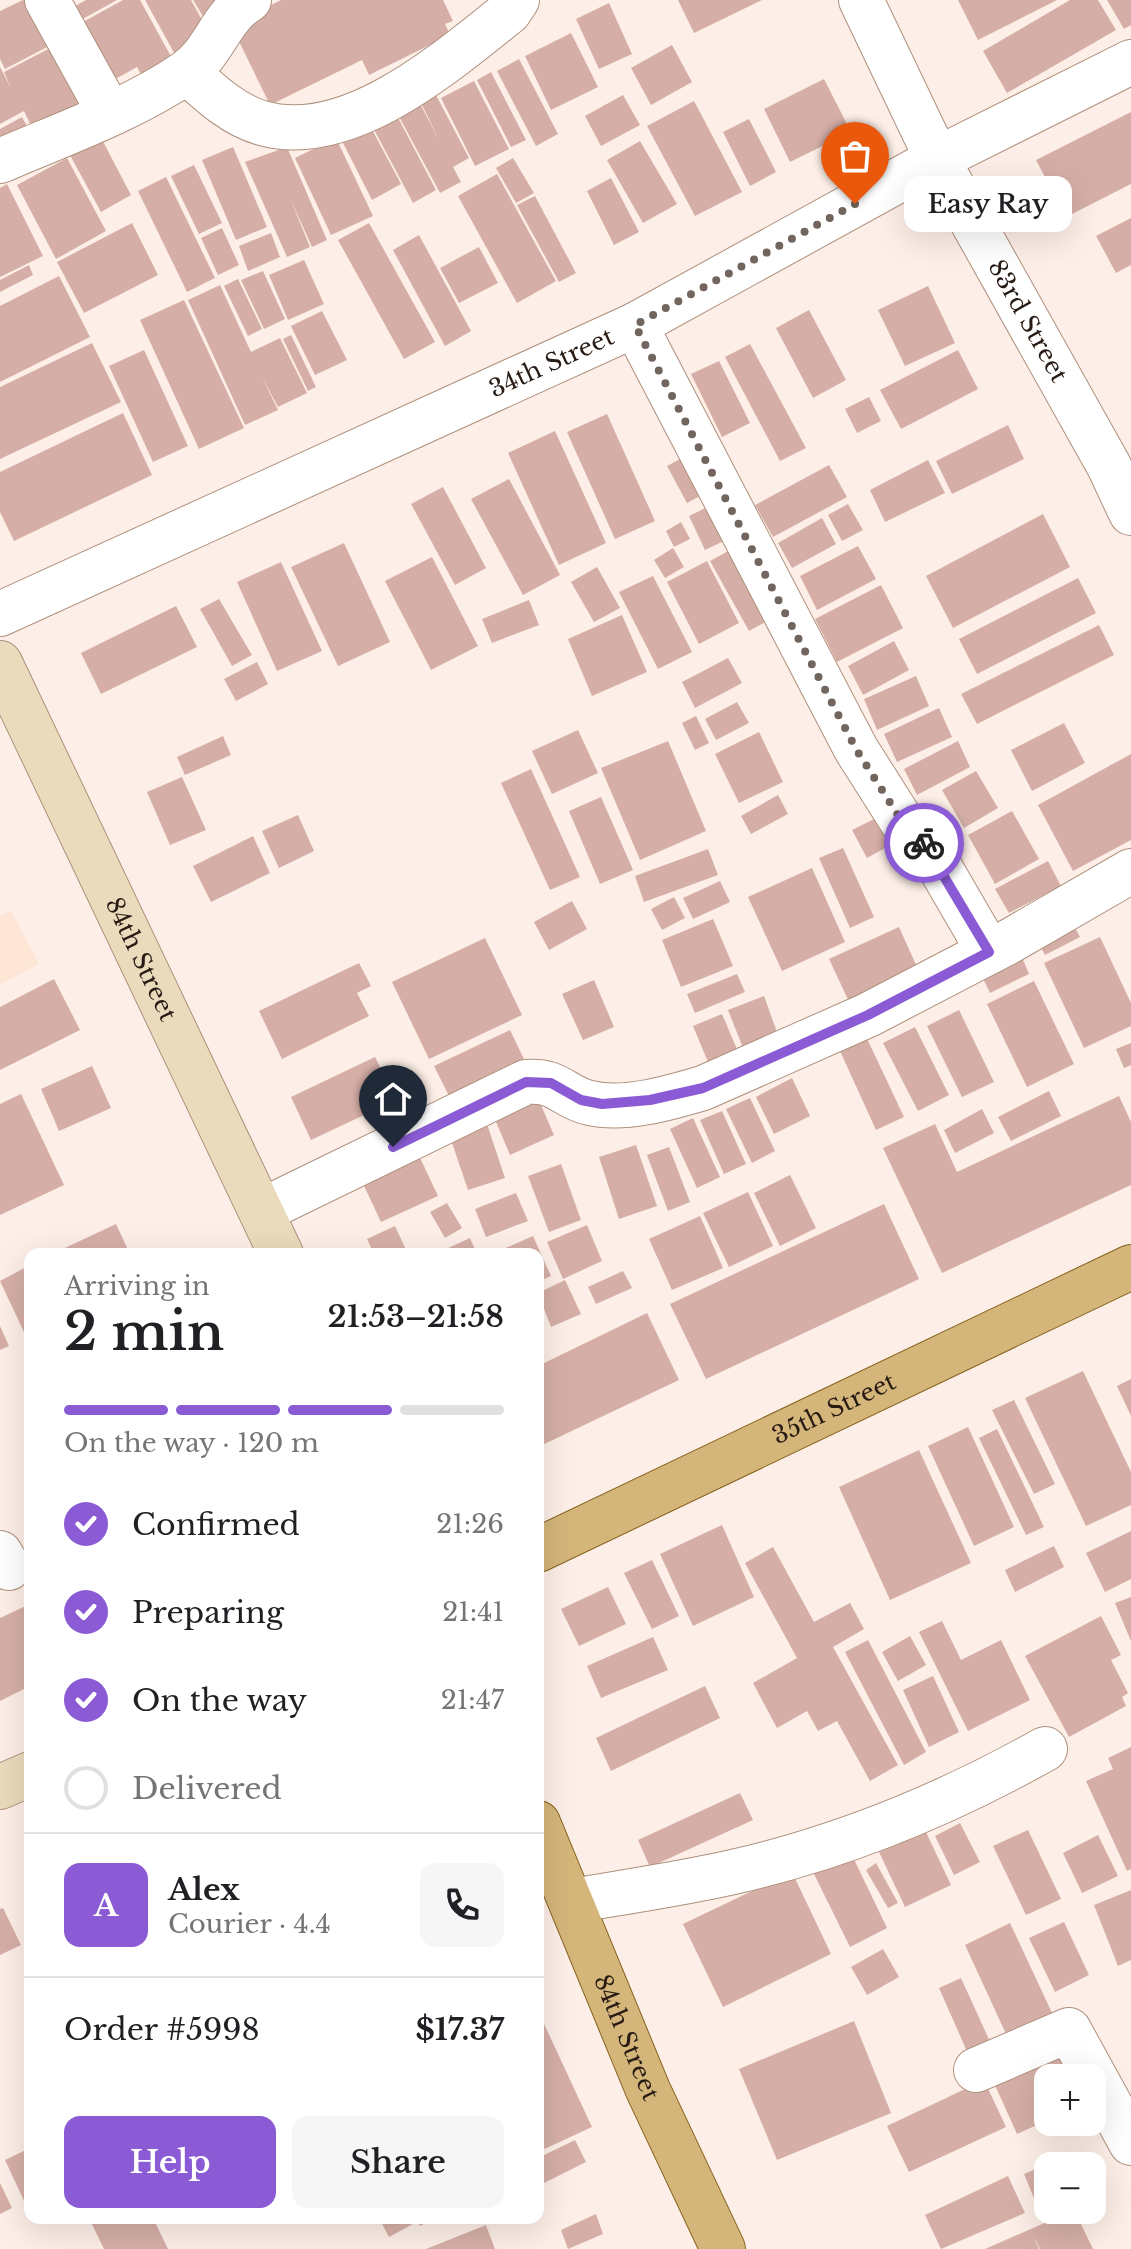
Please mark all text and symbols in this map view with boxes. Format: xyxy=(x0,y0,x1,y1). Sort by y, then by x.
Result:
pin xyxy=(821,122,889,204)
icon: bag xyxy=(833,134,877,178)
callout: Easy Ray xyxy=(903,176,1071,232)
text: Easy Ray xyxy=(928,188,1048,220)
street label: 83rd Street xyxy=(982,254,1074,387)
street label: 34th Street xyxy=(485,322,618,403)
courier xyxy=(884,803,964,883)
icon: bike xyxy=(902,821,946,865)
street label: 84th Street xyxy=(100,893,183,1025)
pin xyxy=(359,1065,427,1147)
icon: home xyxy=(371,1077,415,1121)
text: Arriving in xyxy=(64,1270,210,1302)
text: 21:53–21:58 xyxy=(328,1298,504,1335)
text: 2 min xyxy=(64,1300,224,1364)
street label: 35th Street xyxy=(767,1367,900,1450)
text: On the way · 120 m xyxy=(64,1427,319,1459)
icon: check xyxy=(64,1502,108,1546)
text: Confirmed xyxy=(132,1506,300,1543)
text: 21:26 xyxy=(436,1508,504,1540)
icon: check xyxy=(64,1590,108,1634)
text: Preparing xyxy=(132,1594,284,1631)
text: 21:41 xyxy=(442,1596,504,1628)
icon: check xyxy=(64,1678,108,1722)
text: On the way xyxy=(132,1682,307,1719)
text: 21:47 xyxy=(441,1684,504,1716)
text: Delivered xyxy=(132,1770,282,1807)
button: phone xyxy=(420,1863,504,1947)
text: Alex xyxy=(168,1871,240,1908)
text: A xyxy=(94,1887,118,1924)
text: Courier · 4.4 xyxy=(168,1908,331,1940)
street label: 84th Street xyxy=(588,1970,666,2105)
text: Order #5998 xyxy=(64,2011,260,2048)
text: $17.37 xyxy=(415,2011,504,2048)
map controls xyxy=(1034,2064,1106,2224)
button: + xyxy=(1034,2064,1106,2136)
button: Help xyxy=(64,2116,276,2208)
button: Share xyxy=(292,2116,504,2208)
button: − xyxy=(1034,2152,1106,2224)

